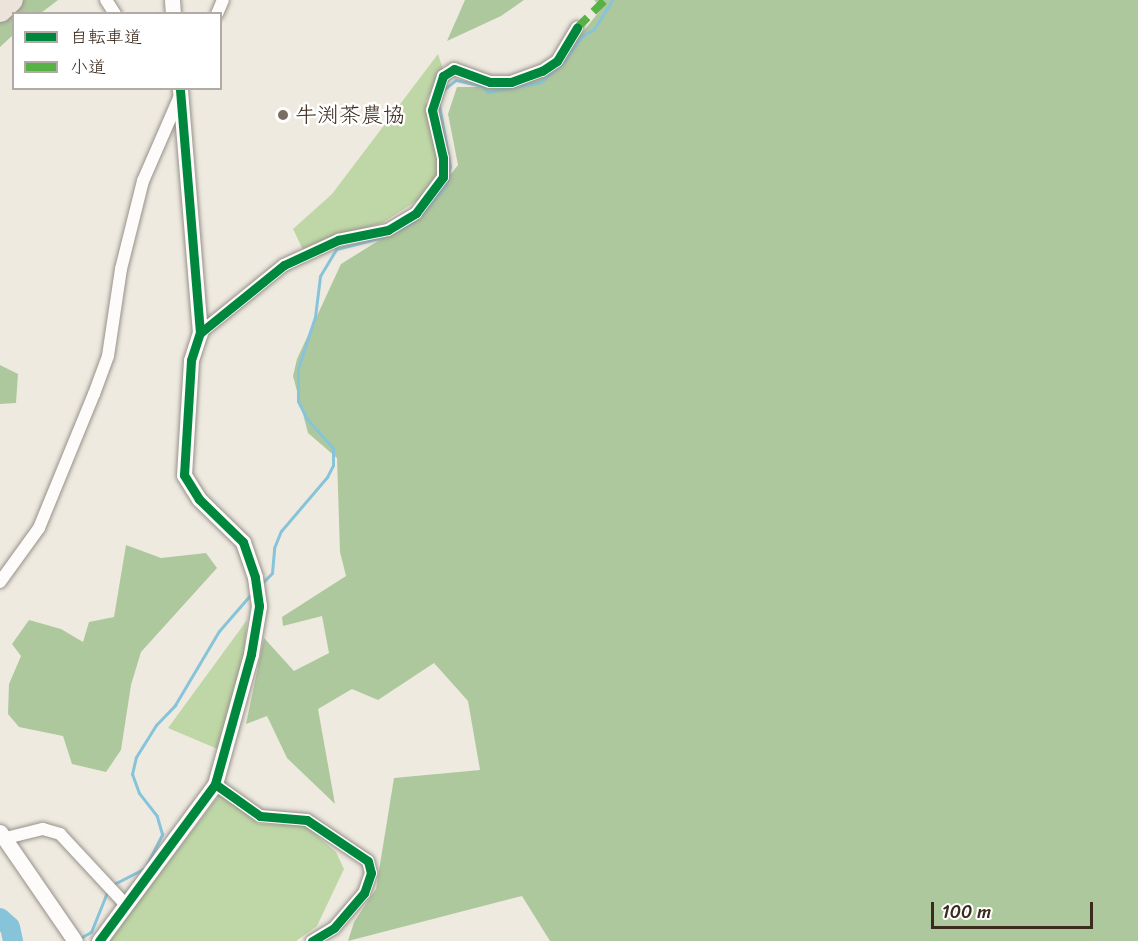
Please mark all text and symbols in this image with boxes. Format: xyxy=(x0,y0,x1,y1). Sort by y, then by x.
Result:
legend xyxy=(12,12,222,90)
text: 自転車道 xyxy=(70,21,142,53)
text: 小道 xyxy=(70,51,106,83)
place label: 牛渕茶農協 xyxy=(295,102,405,128)
marker: 牛渕茶農協 xyxy=(276,108,290,122)
scale bar xyxy=(934,890,1096,928)
text: 100 m xyxy=(942,896,991,928)

